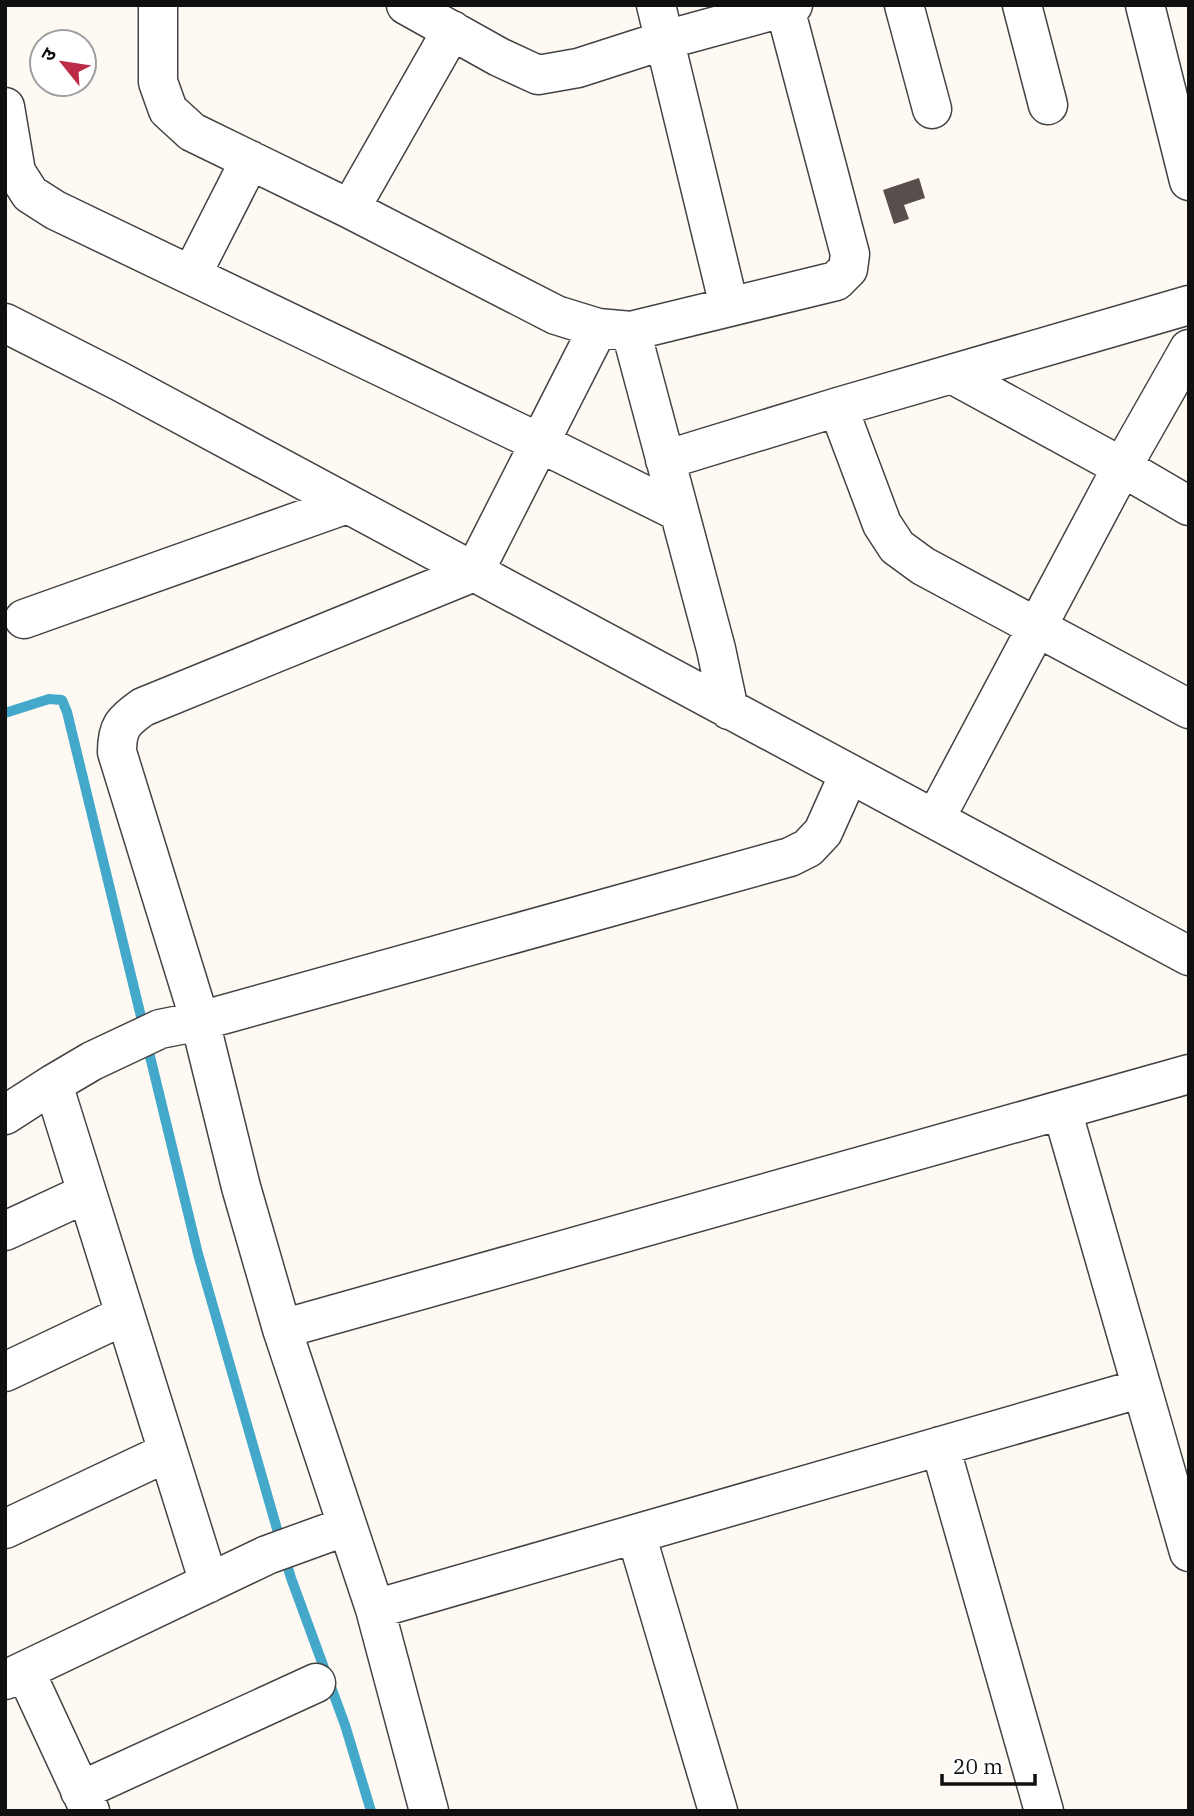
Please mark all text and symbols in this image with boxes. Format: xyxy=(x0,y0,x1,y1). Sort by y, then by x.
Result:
north arrow xyxy=(28,28,98,98)
text: उ xyxy=(35,43,62,65)
scale bar xyxy=(942,1742,1035,1786)
text: 20 m xyxy=(953,1752,1003,1780)

